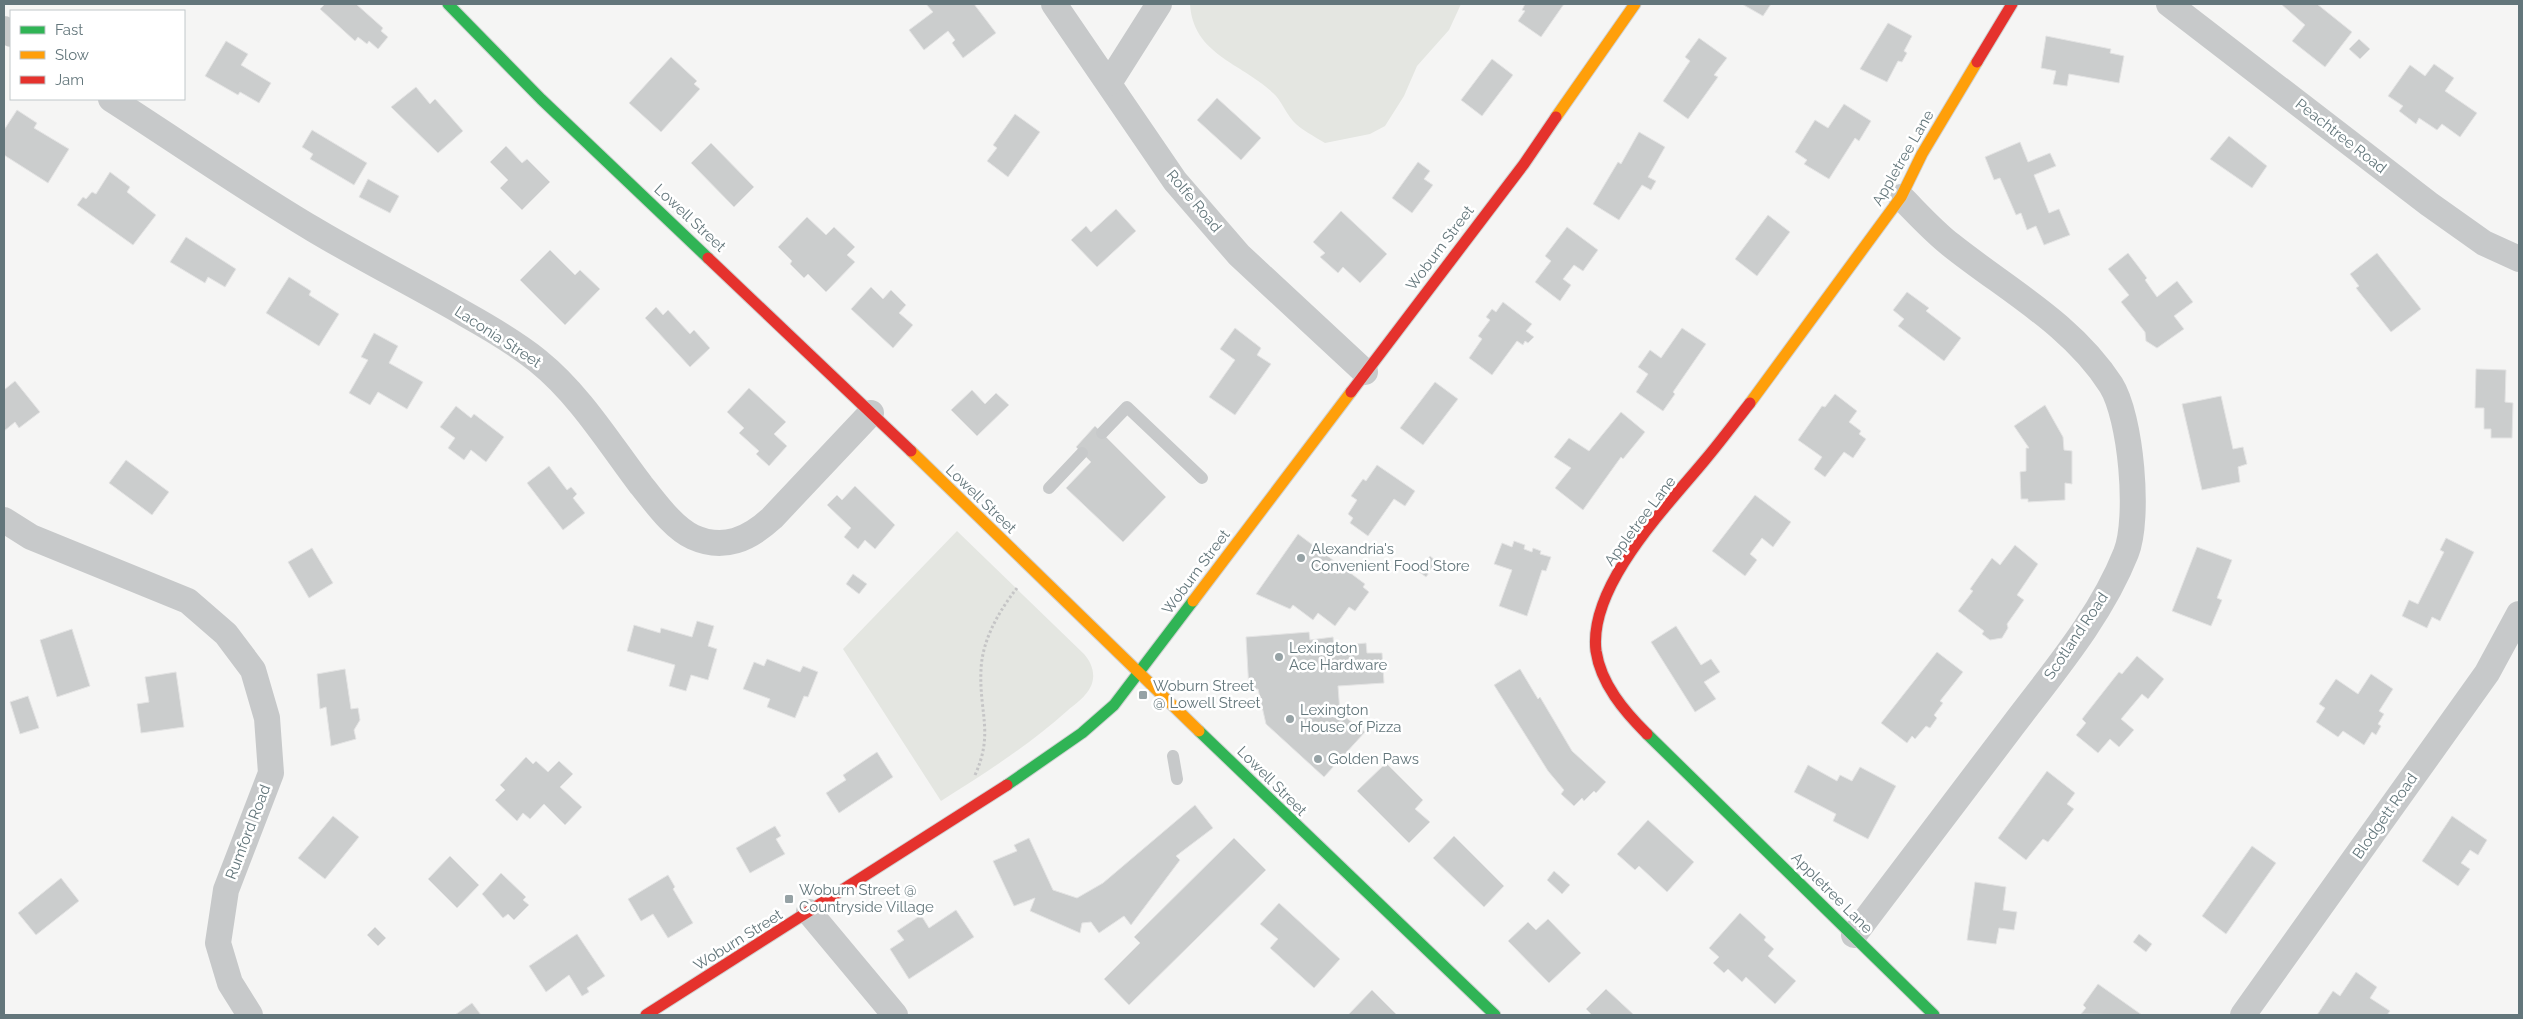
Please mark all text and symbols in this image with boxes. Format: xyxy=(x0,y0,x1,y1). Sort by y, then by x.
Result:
legend xyxy=(10,10,185,100)
text: Fast xyxy=(55,21,83,39)
text: Slow xyxy=(55,46,89,64)
text: Jam xyxy=(55,71,84,89)
street label: Peachtree Road xyxy=(2292,95,2390,177)
street label: Appletree Lane xyxy=(1868,107,1938,209)
street label: Rolfe Road xyxy=(1163,166,1225,236)
street label: Lowell Street xyxy=(651,180,729,256)
street label: Woburn Street xyxy=(1402,202,1478,294)
street label: Laconia Street xyxy=(451,302,545,372)
street label: Lowell Street xyxy=(942,461,1020,537)
street label: Appletree Lane xyxy=(1600,473,1680,569)
street label: Woburn Street xyxy=(1158,526,1234,618)
place label: Alexandria's Convenient Food Store xyxy=(1311,540,1470,575)
marker: Alexandria's Convenient Food Store xyxy=(1295,552,1307,564)
street label: Scotland Road xyxy=(2040,589,2112,683)
place label: Lexington Ace Hardware xyxy=(1289,639,1387,674)
marker: Lexington Ace Hardware xyxy=(1273,651,1285,663)
place label: Woburn Street @ Lowell Street xyxy=(1153,677,1260,712)
marker: Woburn Street @ Lowell Street xyxy=(1137,689,1149,701)
place label: Lexington House of Pizza xyxy=(1300,701,1401,736)
marker: Lexington House of Pizza xyxy=(1284,713,1296,725)
street label: Lowell Street xyxy=(1233,742,1311,820)
place label: Golden Paws xyxy=(1328,750,1419,768)
marker: Golden Paws xyxy=(1312,753,1324,765)
street label: Blodgett Road xyxy=(2349,770,2421,862)
street label: Rumford Road xyxy=(222,782,274,882)
street label: Appletree Lane xyxy=(1788,849,1876,937)
place label: Woburn Street @ Countryside Village xyxy=(799,881,934,916)
marker: Woburn Street @ Countryside Village xyxy=(783,893,795,905)
street label: Woburn Street xyxy=(690,906,786,974)

